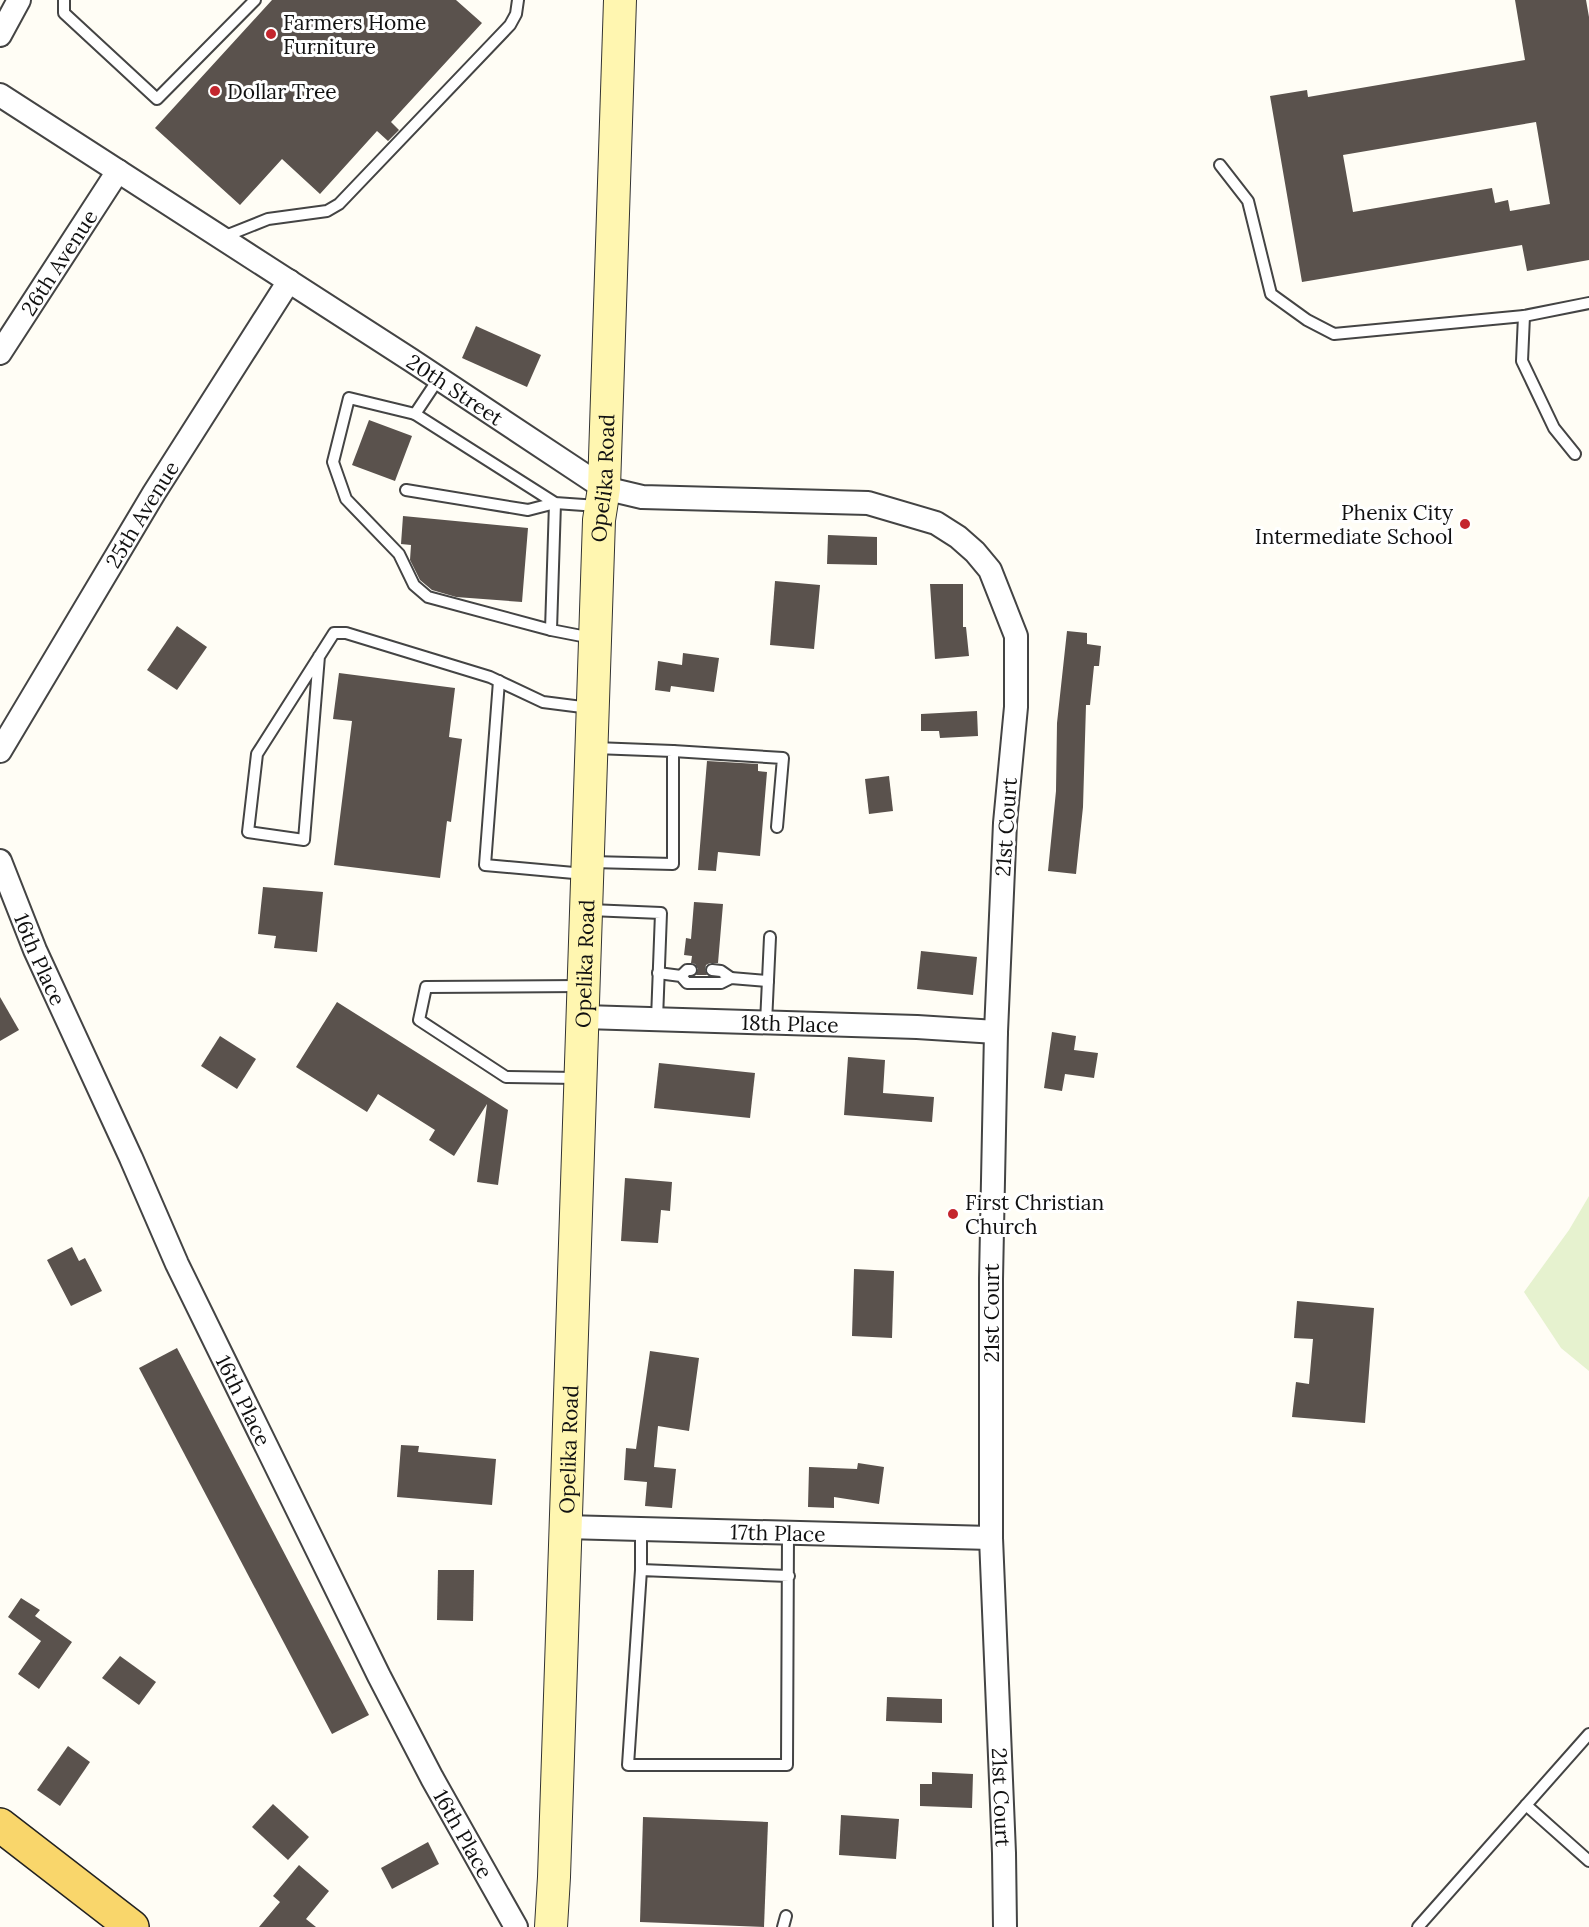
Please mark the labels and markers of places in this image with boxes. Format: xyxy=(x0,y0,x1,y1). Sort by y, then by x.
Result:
place label: Farmers Home Furniture xyxy=(283,9,426,60)
marker: Farmers Home Furniture xyxy=(264,27,278,41)
place label: Dollar Tree xyxy=(227,78,337,105)
marker: Dollar Tree xyxy=(208,84,222,98)
place label: Phenix City Intermediate School xyxy=(1255,499,1453,550)
marker: Phenix City Intermediate School xyxy=(1458,517,1472,531)
place label: First Christian Church xyxy=(965,1189,1105,1240)
marker: First Christian Church xyxy=(946,1207,960,1221)

